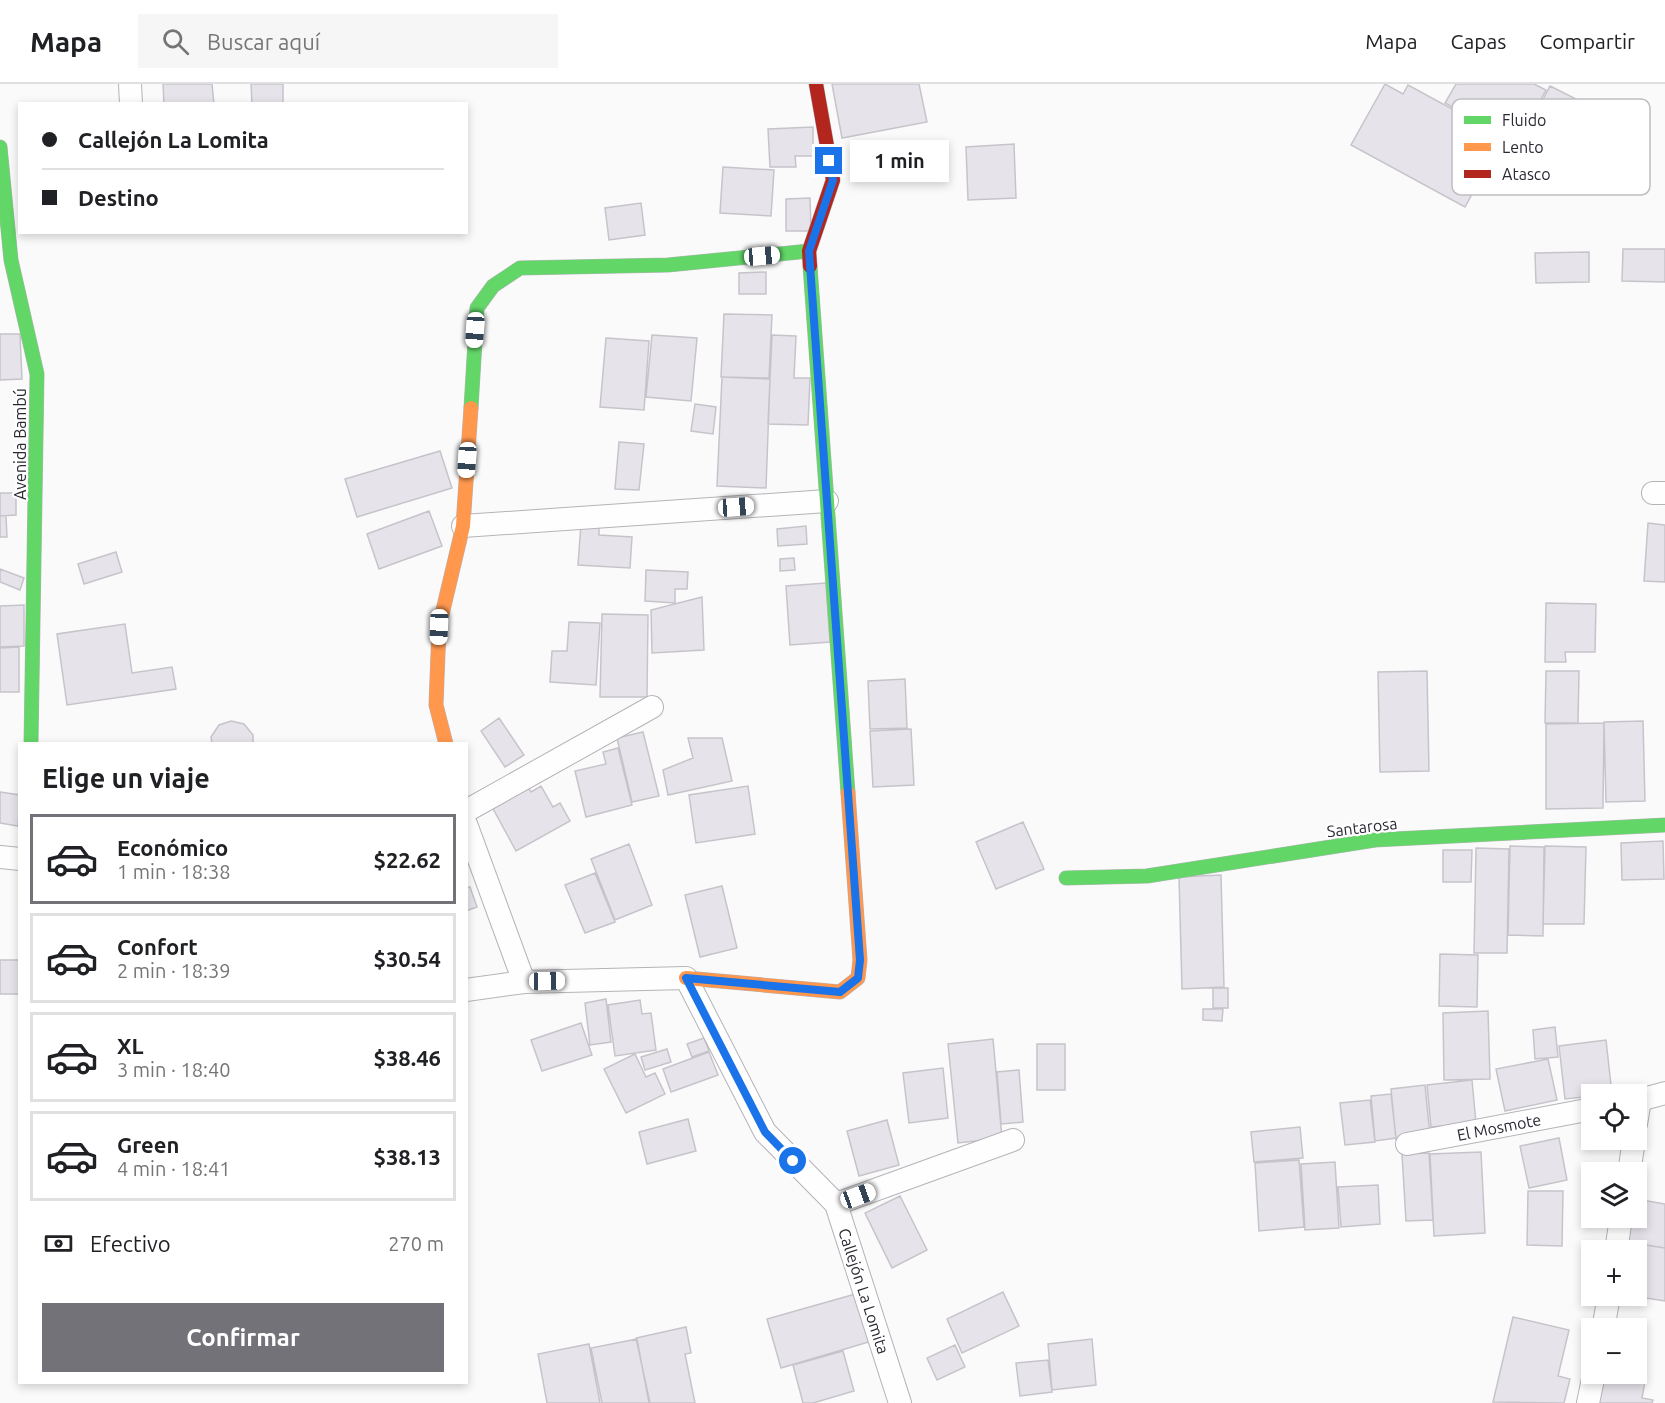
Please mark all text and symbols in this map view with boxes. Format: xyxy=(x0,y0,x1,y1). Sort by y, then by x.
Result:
search box xyxy=(138,14,558,68)
icon: search xyxy=(159,25,192,58)
text: Mapa xyxy=(30,26,102,57)
text: Buscar aquí xyxy=(207,29,320,54)
text: Mapa xyxy=(1365,29,1417,53)
text: Capas xyxy=(1450,29,1506,53)
text: Compartir xyxy=(1539,29,1635,53)
legend xyxy=(1452,99,1650,195)
text: Fluido xyxy=(1502,111,1546,129)
text: Callejón La Lomita xyxy=(78,127,269,152)
text: Lento xyxy=(1502,138,1544,156)
callout: 1 min xyxy=(850,140,949,182)
route end xyxy=(815,147,842,174)
text: 1 min xyxy=(874,149,925,172)
text: Atasco xyxy=(1502,165,1551,183)
text: Destino xyxy=(78,185,159,210)
car xyxy=(743,245,781,267)
car xyxy=(465,311,485,349)
street label: Avenida Bambú xyxy=(11,388,29,500)
car xyxy=(457,441,477,479)
car xyxy=(717,497,755,517)
car xyxy=(429,609,449,645)
text: Elige un viaje xyxy=(42,763,210,793)
street label: Santarosa xyxy=(1326,814,1398,840)
icon: car xyxy=(45,832,99,886)
text: Económico xyxy=(117,835,228,860)
text: $22.62 xyxy=(374,847,441,872)
text: 1 min · 18:38 xyxy=(117,860,231,883)
icon: car xyxy=(45,931,99,985)
text: Confort xyxy=(117,934,198,959)
text: $30.54 xyxy=(374,946,441,971)
text: 2 min · 18:39 xyxy=(117,959,231,982)
car xyxy=(529,972,565,990)
icon: car xyxy=(45,1030,99,1084)
text: XL xyxy=(117,1033,144,1058)
text: $38.46 xyxy=(374,1045,441,1070)
text: 3 min · 18:40 xyxy=(117,1058,231,1081)
map controls xyxy=(1581,1084,1647,1384)
button: locate xyxy=(1581,1084,1647,1150)
street label: El Mosmote xyxy=(1455,1110,1543,1144)
icon: car xyxy=(45,1129,99,1183)
text: Green xyxy=(117,1132,179,1157)
text: $38.13 xyxy=(374,1144,441,1169)
route start xyxy=(779,1147,806,1174)
text: 4 min · 18:41 xyxy=(117,1157,231,1180)
button: layers xyxy=(1581,1162,1647,1228)
car xyxy=(838,1181,878,1211)
street label: Callejón La Lomita xyxy=(835,1226,893,1356)
icon: cash xyxy=(42,1227,75,1260)
text: Efectivo xyxy=(90,1231,171,1256)
text: 270 m xyxy=(388,1232,444,1255)
button: + xyxy=(1581,1240,1647,1306)
button: Confirmar xyxy=(42,1303,444,1372)
button: − xyxy=(1581,1318,1647,1384)

